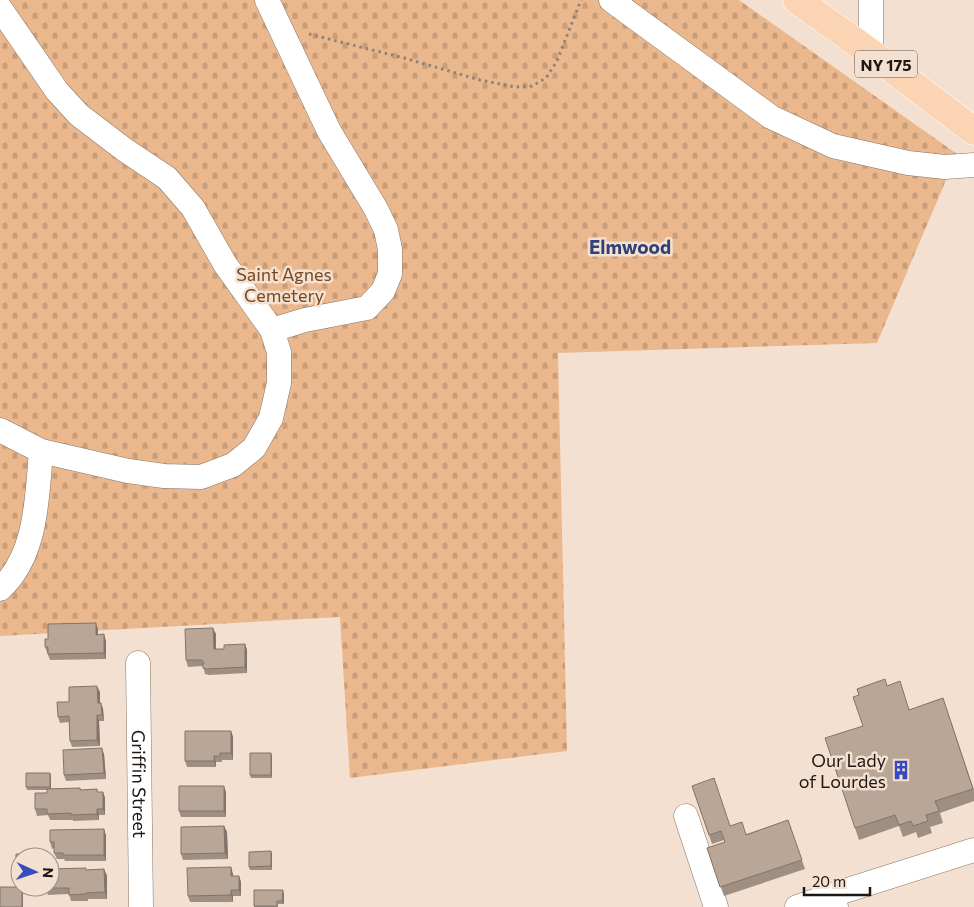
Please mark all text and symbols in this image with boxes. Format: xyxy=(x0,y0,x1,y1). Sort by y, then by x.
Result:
road number: NY 175 xyxy=(855,51,917,78)
district label: Elmwood xyxy=(589,235,671,258)
park label: Saint Agnes Cemetery xyxy=(236,263,332,306)
street label: Griffin Street xyxy=(128,730,151,838)
place label: Our Lady of Lourdes xyxy=(799,749,886,792)
building icon: Our Lady of Lourdes xyxy=(890,759,912,781)
north arrow xyxy=(10,847,60,897)
scale bar xyxy=(804,864,870,896)
text: N xyxy=(40,867,57,878)
text: 20 m xyxy=(812,872,846,890)

